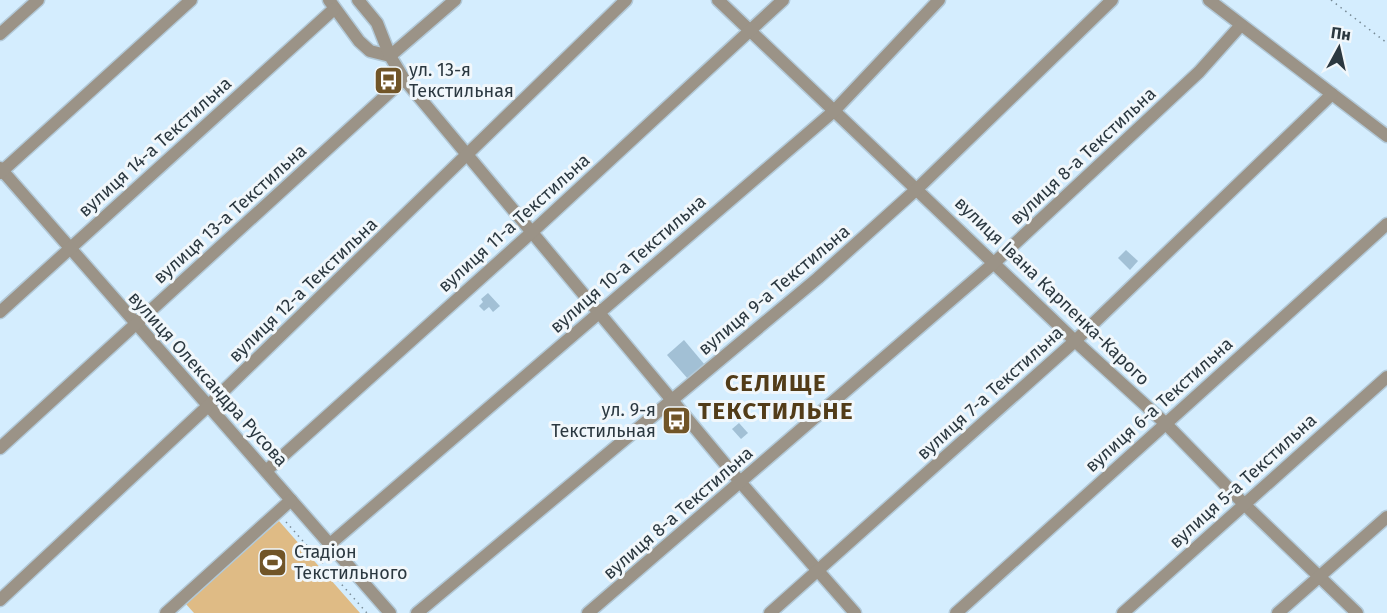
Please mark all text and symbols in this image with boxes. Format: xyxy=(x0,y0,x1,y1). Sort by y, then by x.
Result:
north arrow xyxy=(1309,18,1369,78)
text: Пн xyxy=(1330,23,1352,44)
place label: ул. 13-я Текстильная xyxy=(409,59,514,102)
bus stop icon: ул. 13-я Текстильная xyxy=(372,64,404,96)
street label: вулиця 14-а Текстильна xyxy=(74,72,236,222)
street label: вулиця 8-а Текстильна xyxy=(1006,83,1160,229)
street label: вулиця 13-а Текстильна xyxy=(149,140,311,288)
street label: вулиця 11-а Текстильна xyxy=(434,149,594,297)
street label: вулиця 10-а Текстильна xyxy=(546,190,710,338)
street label: вулиця Івана Карпенка-Карого xyxy=(950,192,1154,390)
street label: вулиця 12-а Текстильна xyxy=(224,213,382,367)
street label: вулиця 9-а Текстильна xyxy=(694,220,854,360)
street label: вулиця Олександра Русова xyxy=(123,287,293,471)
street label: вулиця 7-а Текстильна xyxy=(912,321,1068,465)
street label: вулиця 6-а Текстильна xyxy=(1081,333,1237,477)
district label: СЕЛИЩЕ ТЕКСТИЛЬНЕ xyxy=(698,369,854,425)
place label: ул. 9-я Текстильная xyxy=(551,399,656,442)
bus stop icon: ул. 9-я Текстильная xyxy=(661,404,693,436)
street label: вулиця 5-а Текстильна xyxy=(1165,409,1321,553)
street label: вулиця 8-а Текстильна xyxy=(599,442,757,584)
place label: Стадіон Текстильного xyxy=(294,541,407,584)
sports icon: Стадіон Текстильного xyxy=(257,546,289,578)

